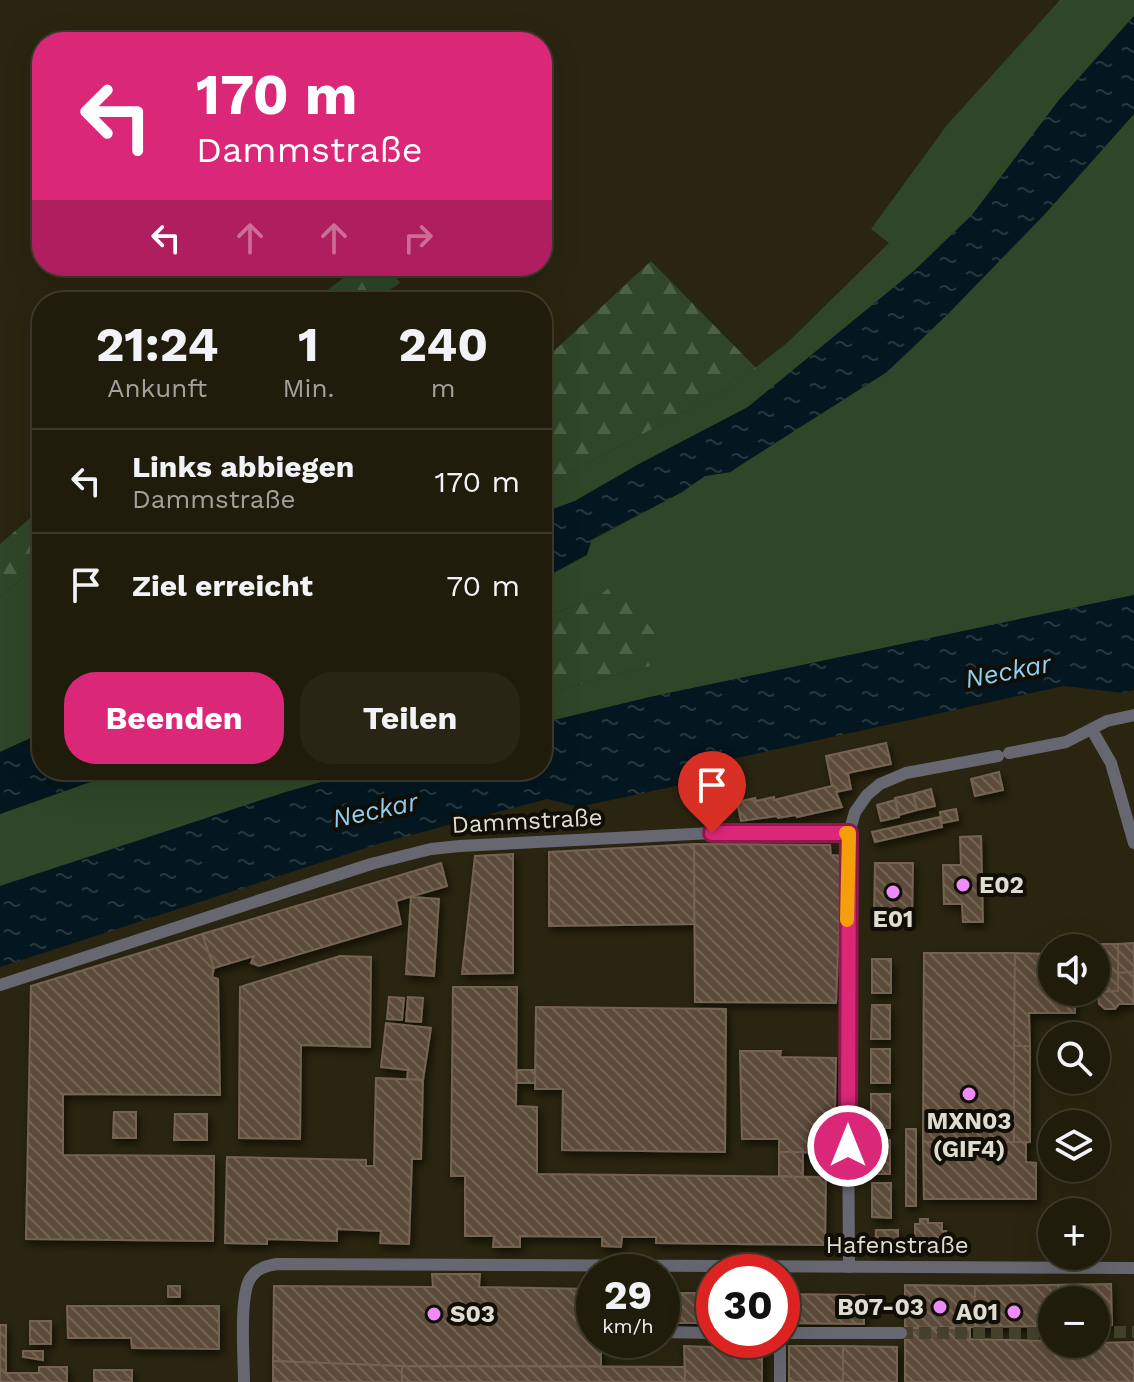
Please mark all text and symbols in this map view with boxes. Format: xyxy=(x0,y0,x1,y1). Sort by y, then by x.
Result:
text: 170 m xyxy=(196,62,358,128)
icon: left xyxy=(64,64,168,168)
text: Dammstraße xyxy=(196,129,423,171)
icon: left xyxy=(144,216,188,260)
icon: ahead xyxy=(228,216,272,260)
icon: ahead xyxy=(312,216,356,260)
icon: right xyxy=(396,216,440,260)
text: 21:24 xyxy=(96,316,219,373)
text: 1 xyxy=(298,316,319,373)
text: 240 xyxy=(398,316,488,373)
text: Ankunft xyxy=(107,373,207,403)
text: Min. xyxy=(282,373,335,403)
text: m xyxy=(431,373,456,403)
text: Links abbiegen xyxy=(132,449,354,484)
icon: left xyxy=(64,459,108,503)
text: 170 m xyxy=(435,464,520,499)
text: Dammstraße xyxy=(132,484,296,514)
icon: arrive xyxy=(64,563,108,607)
text: Ziel erreicht xyxy=(132,568,313,603)
text: 70 m xyxy=(446,568,520,603)
water label: Neckar xyxy=(962,648,1054,694)
button: Beenden xyxy=(64,672,284,764)
button: Teilen xyxy=(300,672,520,764)
pin xyxy=(678,751,746,833)
icon: arrive xyxy=(690,763,734,807)
water label: Neckar xyxy=(329,786,421,834)
street label: Dammstraße xyxy=(451,803,603,839)
place label: E02 xyxy=(979,871,1024,899)
marker: E02 xyxy=(954,876,972,894)
marker: E01 xyxy=(884,883,902,901)
place label: E01 xyxy=(873,905,913,933)
map controls xyxy=(1038,934,1110,1358)
button: sound xyxy=(1038,934,1110,1006)
button: search xyxy=(1038,1022,1110,1094)
marker: MXN03 (GIF4) xyxy=(960,1085,978,1103)
position arrow xyxy=(806,1104,890,1188)
place label: MXN03 (GIF4) xyxy=(926,1107,1012,1163)
button: layers xyxy=(1038,1110,1110,1182)
button: + xyxy=(1038,1198,1110,1270)
street label: Hafenstraße xyxy=(825,1231,969,1259)
speed limit sign: 30 xyxy=(696,1254,800,1358)
text: 29 xyxy=(604,1272,652,1319)
button: − xyxy=(1038,1286,1110,1358)
place label: B07-03 xyxy=(837,1293,924,1321)
marker: B07-03 xyxy=(931,1298,949,1316)
place label: A01 xyxy=(956,1298,998,1326)
place label: S03 xyxy=(450,1300,495,1328)
marker: A01 xyxy=(1005,1303,1023,1321)
marker: S03 xyxy=(425,1305,443,1323)
text: km/h xyxy=(602,1314,654,1338)

